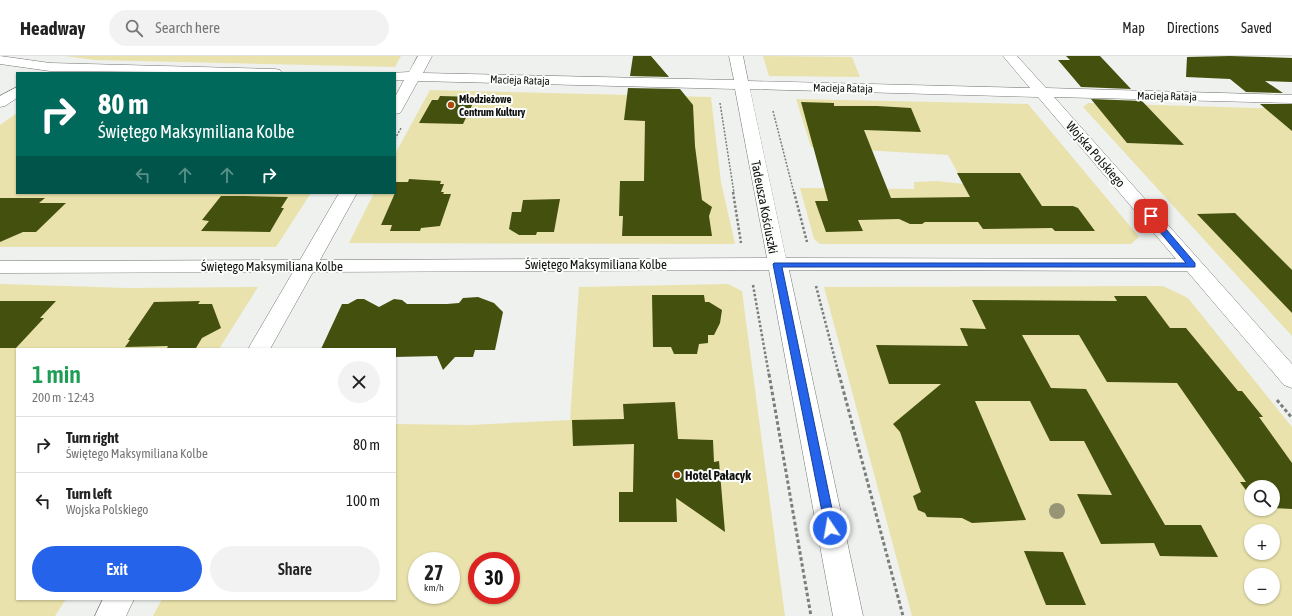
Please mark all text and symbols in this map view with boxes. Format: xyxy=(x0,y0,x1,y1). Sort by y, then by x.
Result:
search box xyxy=(109,10,389,46)
text: Headway xyxy=(20,17,85,39)
icon: search xyxy=(123,17,145,39)
text: Search here xyxy=(155,19,220,36)
text: Map xyxy=(1122,20,1145,36)
text: Directions xyxy=(1167,20,1219,36)
text: Saved xyxy=(1241,20,1272,36)
street label: Macieja Rataja xyxy=(490,73,550,87)
street label: Macieja Rataja xyxy=(813,81,873,95)
icon: right xyxy=(32,88,84,140)
text: 80 m xyxy=(98,88,148,120)
street label: Macieja Rataja xyxy=(1137,89,1197,103)
place label: Młodzieżowe Centrum Kultury xyxy=(459,93,526,118)
marker: Młodzieżowe Centrum Kultury xyxy=(446,100,456,110)
street label: Wojska Polskiego xyxy=(1063,118,1128,190)
text: Świętego Maksymiliana Kolbe xyxy=(98,121,294,142)
street label: Tadeusza Kościuszki xyxy=(748,159,781,255)
icon: left xyxy=(132,164,154,186)
icon: ahead xyxy=(174,164,196,186)
icon: ahead xyxy=(216,164,238,186)
icon: right xyxy=(258,164,280,186)
pin xyxy=(1134,199,1168,233)
icon: arrive xyxy=(1140,205,1162,227)
street label: Świętego Maksymiliana Kolbe xyxy=(525,257,667,272)
street label: Świętego Maksymiliana Kolbe xyxy=(201,259,343,274)
text: 1 min xyxy=(32,361,81,388)
button: close xyxy=(338,361,380,403)
text: 200 m · 12:43 xyxy=(32,390,95,405)
text: Turn right xyxy=(66,429,119,446)
icon: right xyxy=(32,434,54,456)
text: 80 m xyxy=(353,436,380,453)
text: Świętego Maksymiliana Kolbe xyxy=(66,446,208,461)
place label: Hotel Pałacyk xyxy=(685,468,751,483)
marker: Hotel Pałacyk xyxy=(672,470,682,480)
map controls xyxy=(1244,480,1280,604)
button: search xyxy=(1244,480,1280,516)
text: Turn left xyxy=(66,485,112,502)
icon: left xyxy=(32,490,54,512)
text: 100 m xyxy=(346,492,380,509)
text: Wojska Polskiego xyxy=(66,502,148,517)
position arrow xyxy=(809,507,851,549)
button: + xyxy=(1244,524,1280,560)
button: Exit xyxy=(32,546,202,592)
button: Share xyxy=(210,546,380,592)
speed limit sign: 30 xyxy=(468,552,520,604)
text: 27 xyxy=(425,561,443,584)
button: − xyxy=(1244,568,1280,604)
text: km/h xyxy=(424,582,444,593)

